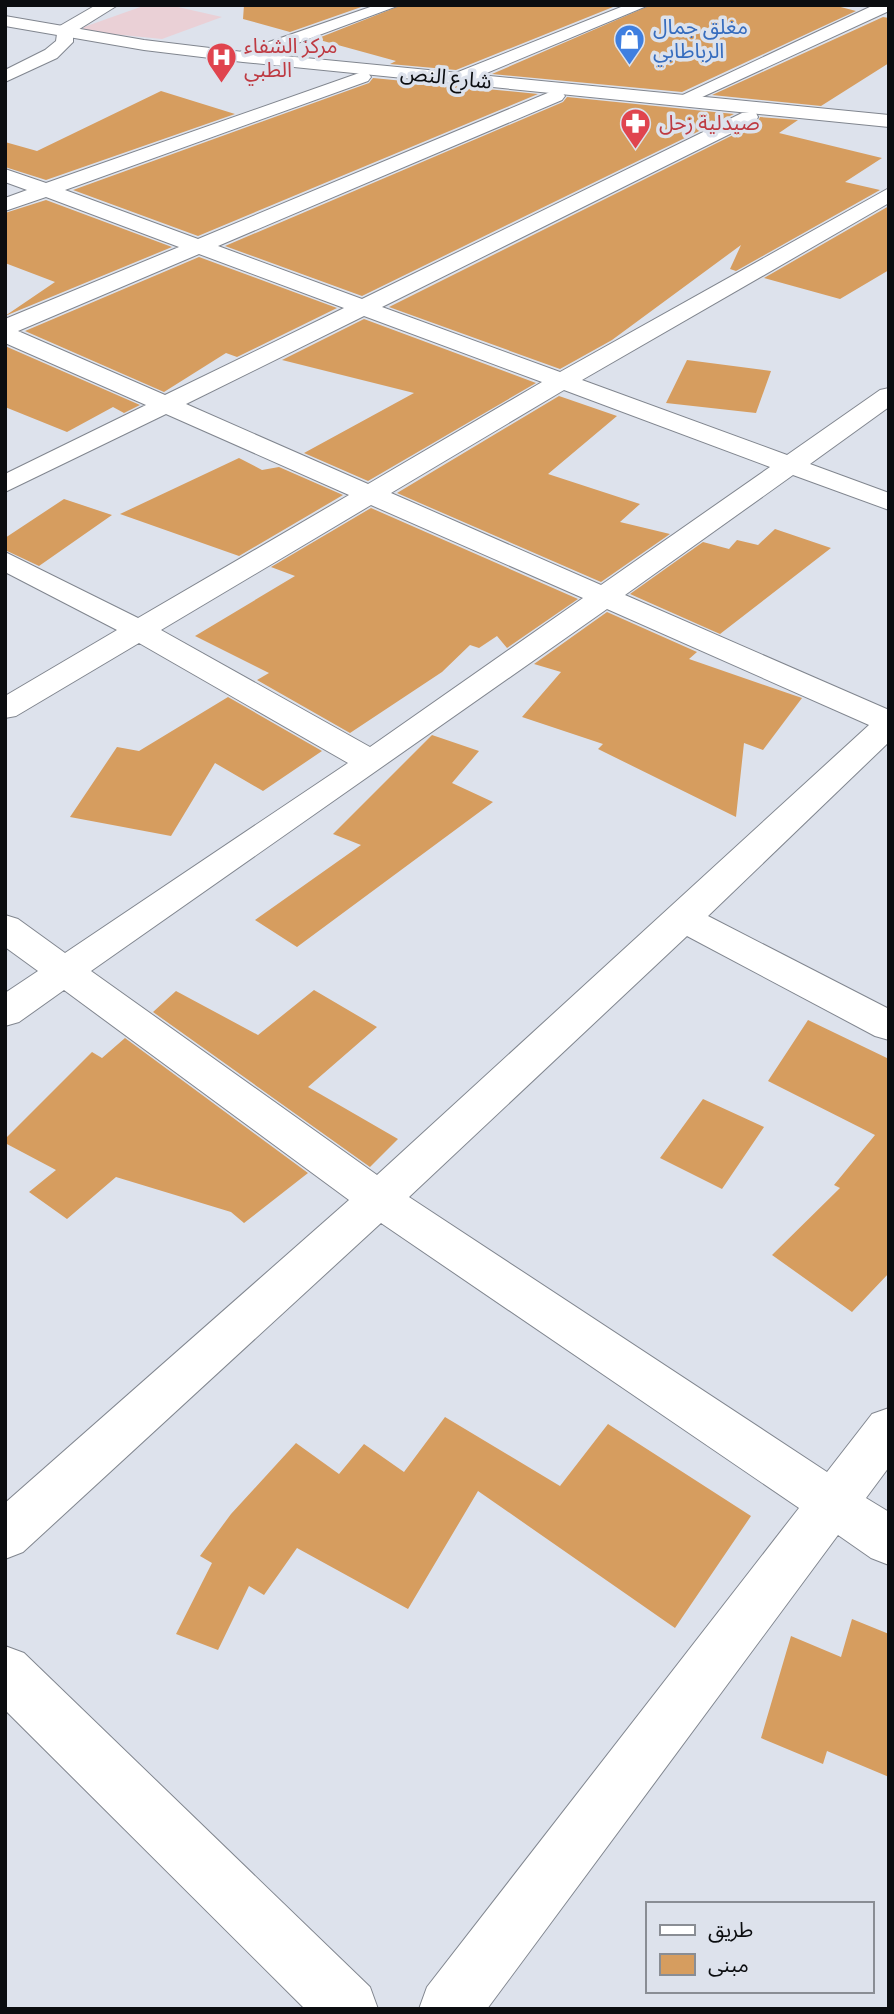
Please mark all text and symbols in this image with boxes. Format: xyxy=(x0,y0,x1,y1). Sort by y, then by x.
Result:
place label: مغلق جمال الرباطابي xyxy=(653,14,748,67)
shop icon: مغلق جمال الرباطابي xyxy=(613,22,647,66)
place label: مركز الشفاء الطبي xyxy=(244,33,338,86)
hospital icon: مركز الشفاء الطبي xyxy=(204,41,238,85)
street label: شارع النص xyxy=(399,59,493,97)
pharmacy icon: صيدلية زحل xyxy=(619,106,653,150)
place label: صيدلية زحل xyxy=(659,110,760,136)
legend xyxy=(646,1902,873,1993)
text: طريق xyxy=(708,1917,753,1943)
text: مبنى xyxy=(708,1952,749,1978)

